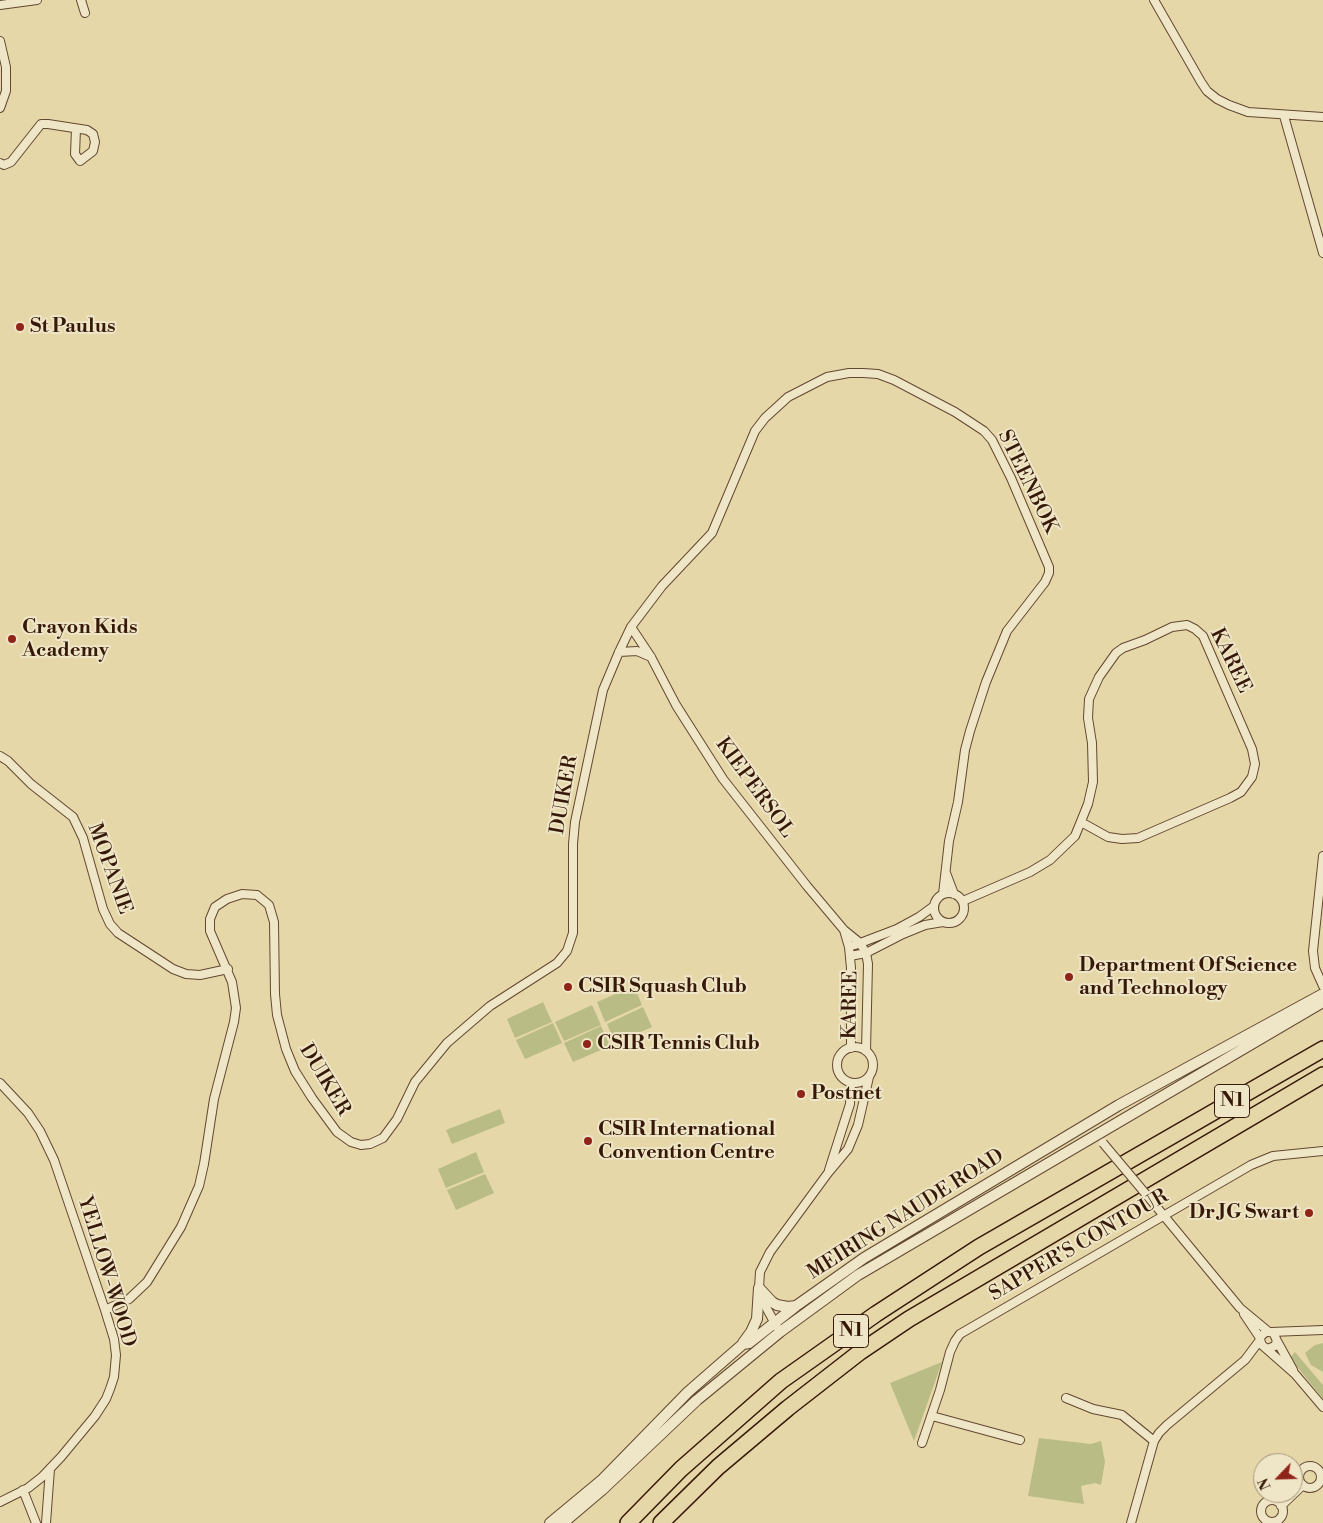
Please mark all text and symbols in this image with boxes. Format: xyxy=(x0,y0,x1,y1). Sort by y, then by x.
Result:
place label: St Paulus xyxy=(30,315,116,339)
marker: St Paulus xyxy=(14,321,26,333)
street label: STEENBOK xyxy=(992,426,1062,538)
place label: Crayon Kids Academy xyxy=(22,616,138,663)
street label: KAREE xyxy=(1204,625,1256,697)
marker: Crayon Kids Academy xyxy=(6,633,18,645)
street label: KIEPERSOL xyxy=(710,733,798,843)
street label: DUIKER xyxy=(546,754,584,836)
street label: MOPANIE xyxy=(81,820,137,918)
place label: Department Of Science and Technology xyxy=(1079,954,1297,1001)
street label: KAREE xyxy=(838,970,864,1040)
marker: Department Of Science and Technology xyxy=(1063,971,1075,983)
place label: CSIR Squash Club xyxy=(578,975,747,999)
marker: CSIR Squash Club xyxy=(562,981,574,993)
place label: CSIR Tennis Club xyxy=(597,1032,760,1056)
marker: CSIR Tennis Club xyxy=(581,1038,593,1050)
street label: DUIKER xyxy=(293,1040,355,1120)
place label: Postnet xyxy=(811,1082,882,1106)
road number: N1 xyxy=(1214,1084,1250,1118)
marker: Postnet xyxy=(795,1088,807,1100)
place label: CSIR International Convention Centre xyxy=(598,1118,775,1165)
marker: CSIR International Convention Centre xyxy=(582,1135,594,1147)
street label: MEIRING NAUDE ROAD xyxy=(803,1145,1009,1285)
street label: SAPPER'S CONTOUR xyxy=(985,1185,1173,1307)
street label: YELLOW-WOOD xyxy=(72,1194,140,1350)
place label: Dr JG Swart xyxy=(1189,1201,1299,1225)
marker: Dr JG Swart xyxy=(1303,1207,1315,1219)
road number: N1 xyxy=(834,1314,868,1348)
north arrow xyxy=(1253,1453,1303,1503)
text: N xyxy=(1255,1475,1276,1492)

